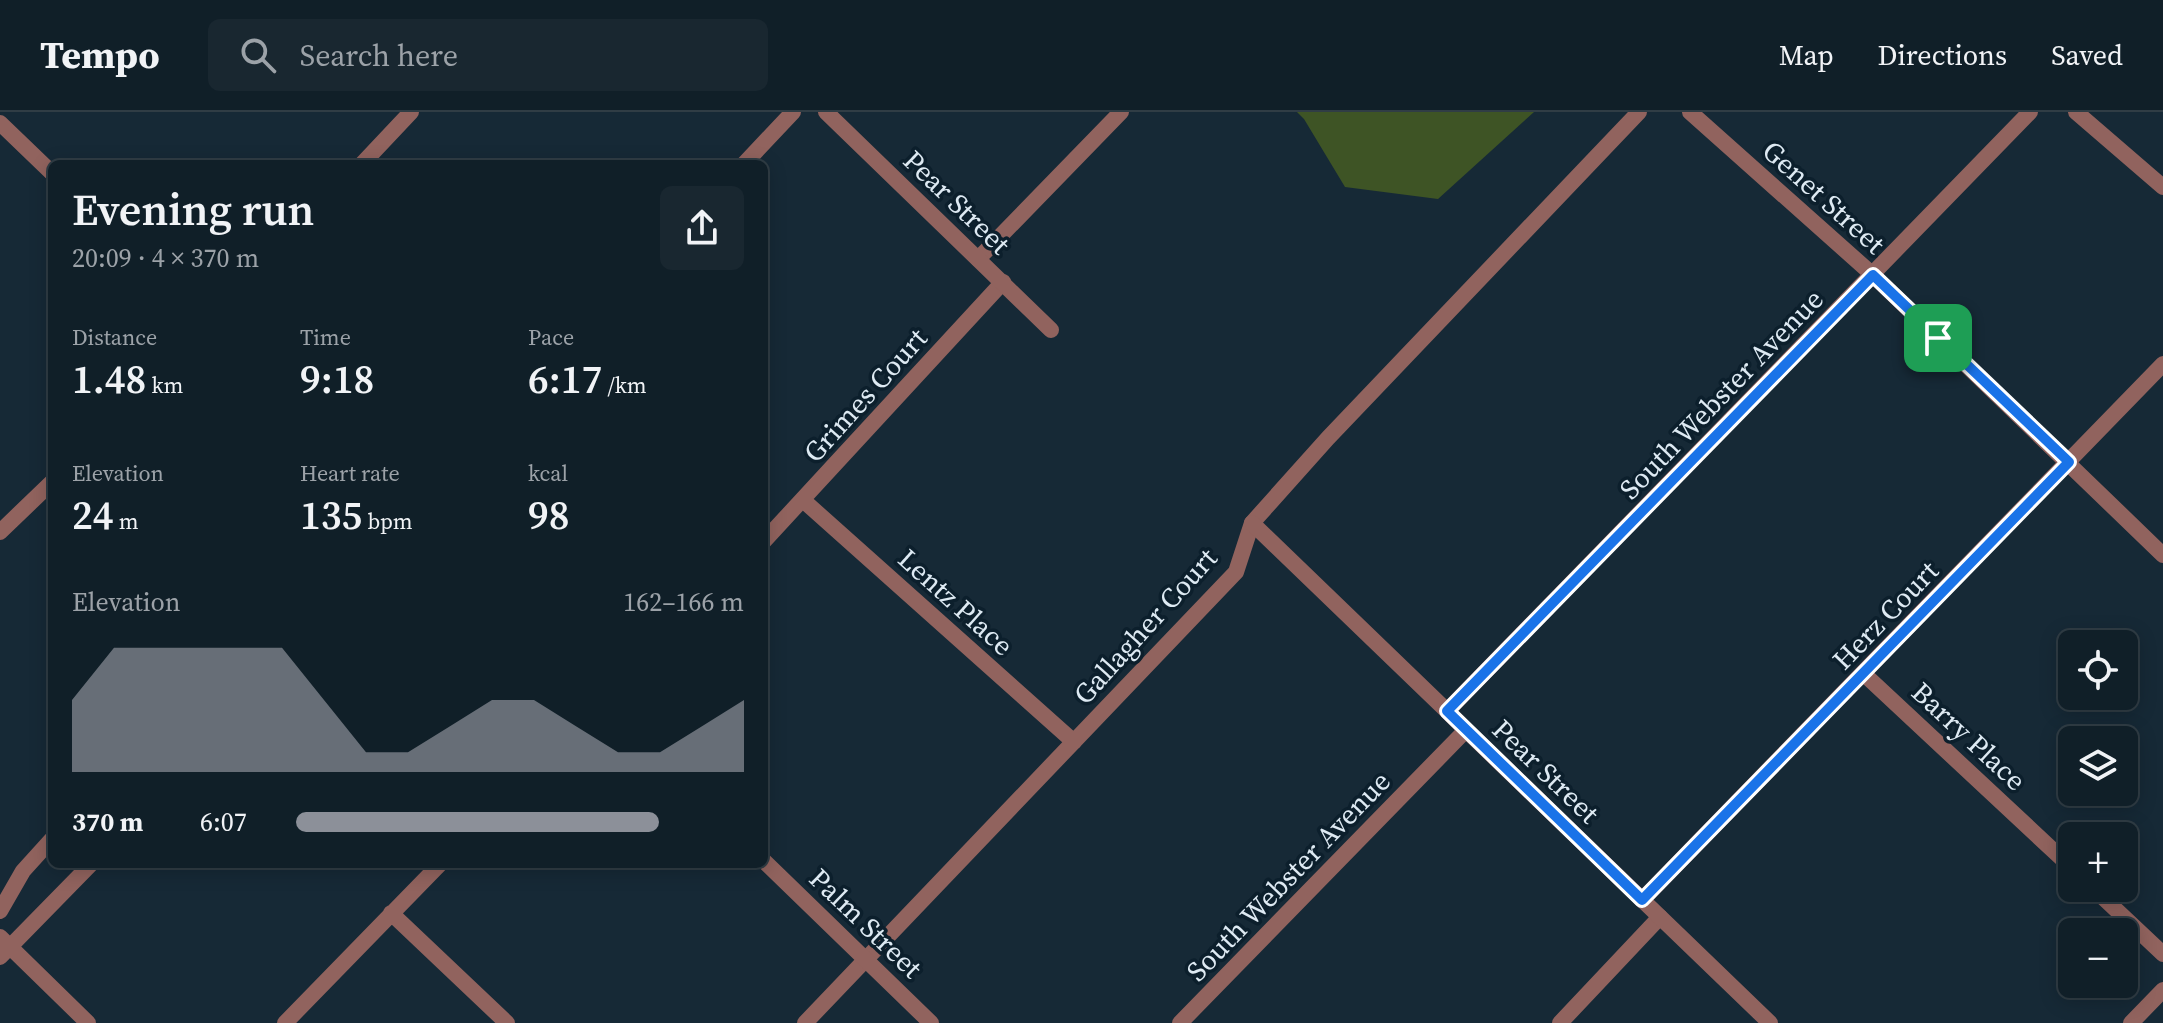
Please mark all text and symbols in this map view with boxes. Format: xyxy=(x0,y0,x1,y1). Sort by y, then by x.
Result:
search box xyxy=(208,19,768,91)
text: Tempo xyxy=(40,29,160,81)
icon: search xyxy=(236,33,280,77)
text: Search here xyxy=(300,35,458,76)
text: Map xyxy=(1779,36,1834,74)
text: Directions xyxy=(1878,36,2007,74)
text: Saved xyxy=(2051,36,2123,74)
street label: Genet Street xyxy=(1755,132,1894,263)
street label: Pear Street xyxy=(895,142,1019,263)
text: Evening run xyxy=(72,179,314,240)
button: share xyxy=(660,186,744,270)
text: 20:09 · 4 × 370 m xyxy=(72,240,259,276)
street label: South Webster Avenue xyxy=(1611,281,1831,507)
pin xyxy=(1904,304,1972,372)
icon: arrive xyxy=(1916,316,1960,360)
street label: Grimes Court xyxy=(795,319,936,470)
text: Distance xyxy=(72,322,157,352)
text: Time xyxy=(300,322,351,352)
text: Pace xyxy=(528,322,574,352)
text: 1.48 xyxy=(72,352,146,406)
text: 9:18 xyxy=(300,352,374,406)
text: 6:17 xyxy=(528,352,602,406)
text: km xyxy=(146,370,183,400)
text: /km xyxy=(602,370,647,400)
text: Elevation xyxy=(72,458,164,488)
text: Heart rate xyxy=(300,458,400,488)
text: kcal xyxy=(528,458,568,488)
text: 24 xyxy=(72,488,114,542)
text: 135 xyxy=(300,488,362,542)
text: 98 xyxy=(528,488,570,542)
text: m xyxy=(114,506,139,536)
text: bpm xyxy=(362,506,413,536)
street label: Gallagher Court xyxy=(1065,539,1226,712)
street label: Lentz Place xyxy=(890,540,1022,664)
street label: Herz Court xyxy=(1824,552,1947,678)
text: Elevation xyxy=(72,584,181,620)
text: 162–166 m xyxy=(623,584,744,620)
map controls xyxy=(2058,630,2138,998)
button: locate xyxy=(2058,630,2138,710)
street label: Barry Place xyxy=(1904,673,2034,799)
street label: Pear Street xyxy=(1484,711,1608,832)
button: layers xyxy=(2058,726,2138,806)
street label: South Webster Avenue xyxy=(1178,763,1398,989)
text: 370 m xyxy=(72,804,143,840)
text: 6:07 xyxy=(200,804,247,840)
button: + xyxy=(2058,822,2138,902)
street label: Palm Street xyxy=(801,860,931,987)
button: − xyxy=(2058,918,2138,998)

